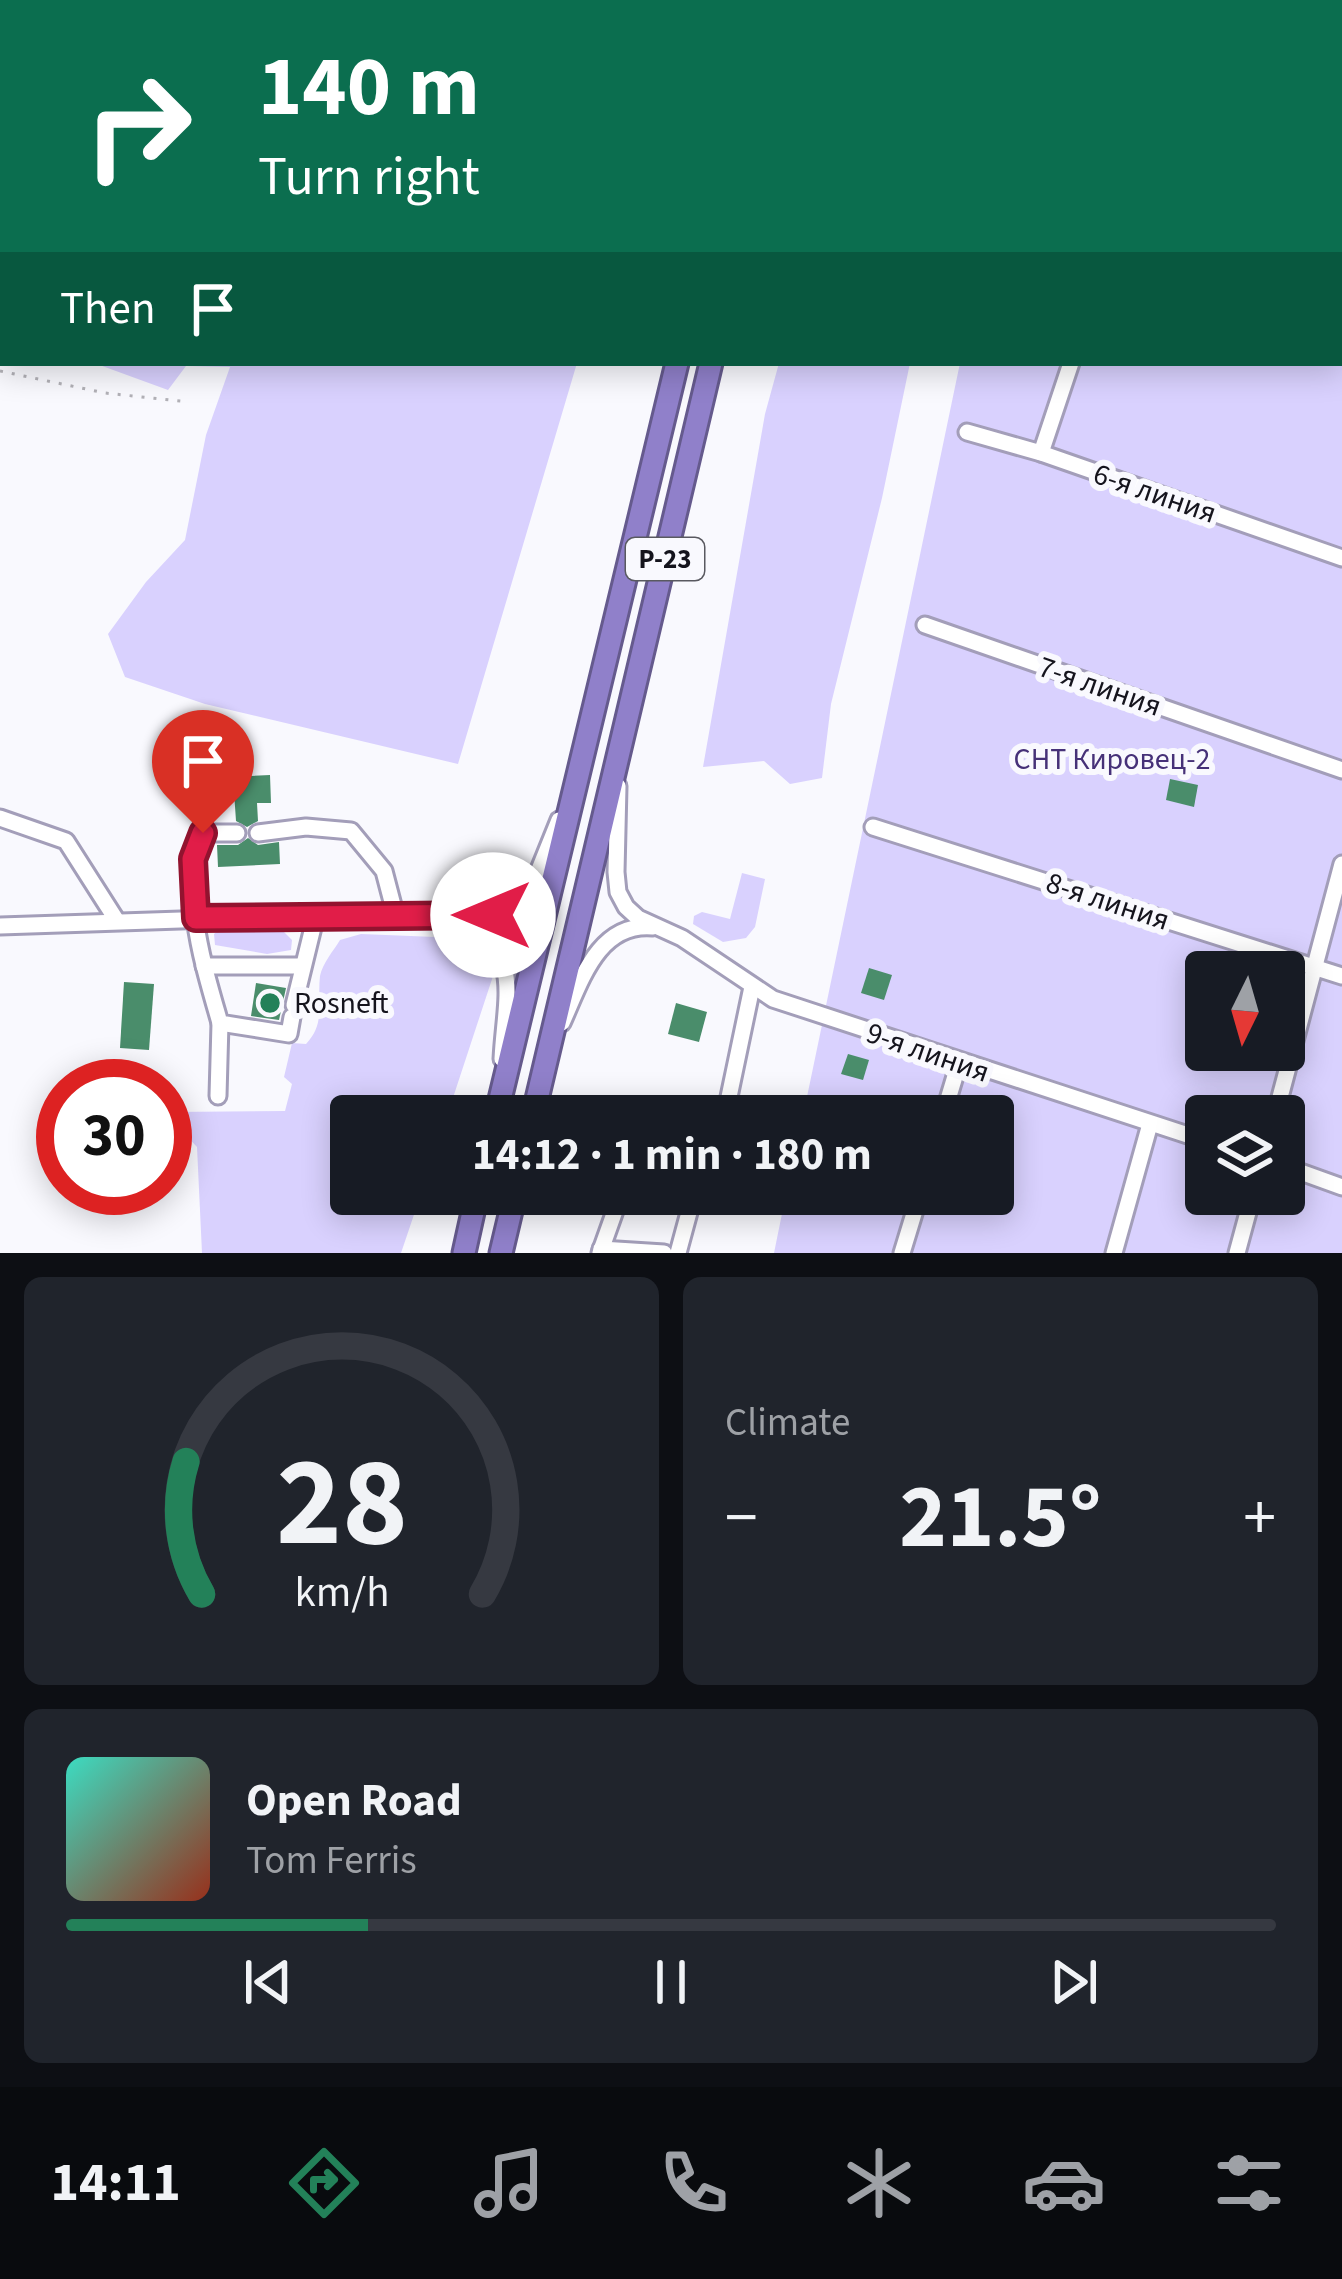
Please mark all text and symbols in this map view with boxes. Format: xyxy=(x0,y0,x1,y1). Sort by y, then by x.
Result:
text: 140 m xyxy=(258,28,480,148)
icon: right xyxy=(60,48,216,204)
text: Turn right xyxy=(258,139,480,216)
icon: arrive xyxy=(180,276,246,342)
text: Then xyxy=(60,277,156,341)
street label: 6-я линия xyxy=(1088,452,1222,535)
road number: Р-23 xyxy=(626,538,704,580)
street label: 7-я линия xyxy=(1033,645,1167,728)
pin xyxy=(152,710,254,833)
icon: arrive xyxy=(170,728,236,794)
park label: СНТ Кировец-2 xyxy=(1014,738,1211,781)
position arrow xyxy=(430,852,556,978)
street label: 8-я линия xyxy=(1041,861,1175,942)
north arrow xyxy=(1185,951,1305,1071)
map controls xyxy=(1185,951,1305,1215)
place label: Rosneft xyxy=(294,982,389,1025)
marker: Rosneft xyxy=(257,990,283,1016)
street label: 9-я линия xyxy=(861,1011,995,1094)
speed limit sign: 30 xyxy=(36,1059,192,1215)
button: layers xyxy=(1185,1095,1305,1215)
text: 14:12 · 1 min · 180 m xyxy=(472,1123,872,1187)
text: Climate xyxy=(725,1395,850,1451)
text: 28 xyxy=(276,1415,407,1593)
text: 21.5° xyxy=(899,1454,1102,1582)
text: − xyxy=(725,1471,758,1565)
text: + xyxy=(1243,1471,1276,1565)
text: km/h xyxy=(294,1562,389,1623)
text: Open Road xyxy=(246,1769,462,1833)
text: Tom Ferris xyxy=(246,1833,417,1889)
icon: previous xyxy=(235,1949,301,2015)
icon: pause xyxy=(638,1949,704,2015)
icon: next xyxy=(1041,1949,1107,2015)
icon: directions xyxy=(282,2141,366,2225)
icon: music xyxy=(467,2141,551,2225)
icon: phone xyxy=(652,2141,736,2225)
icon: climate xyxy=(837,2141,921,2225)
icon: car xyxy=(1022,2141,1106,2225)
icon: filters xyxy=(1207,2141,1291,2225)
text: 14:11 xyxy=(51,2145,181,2222)

